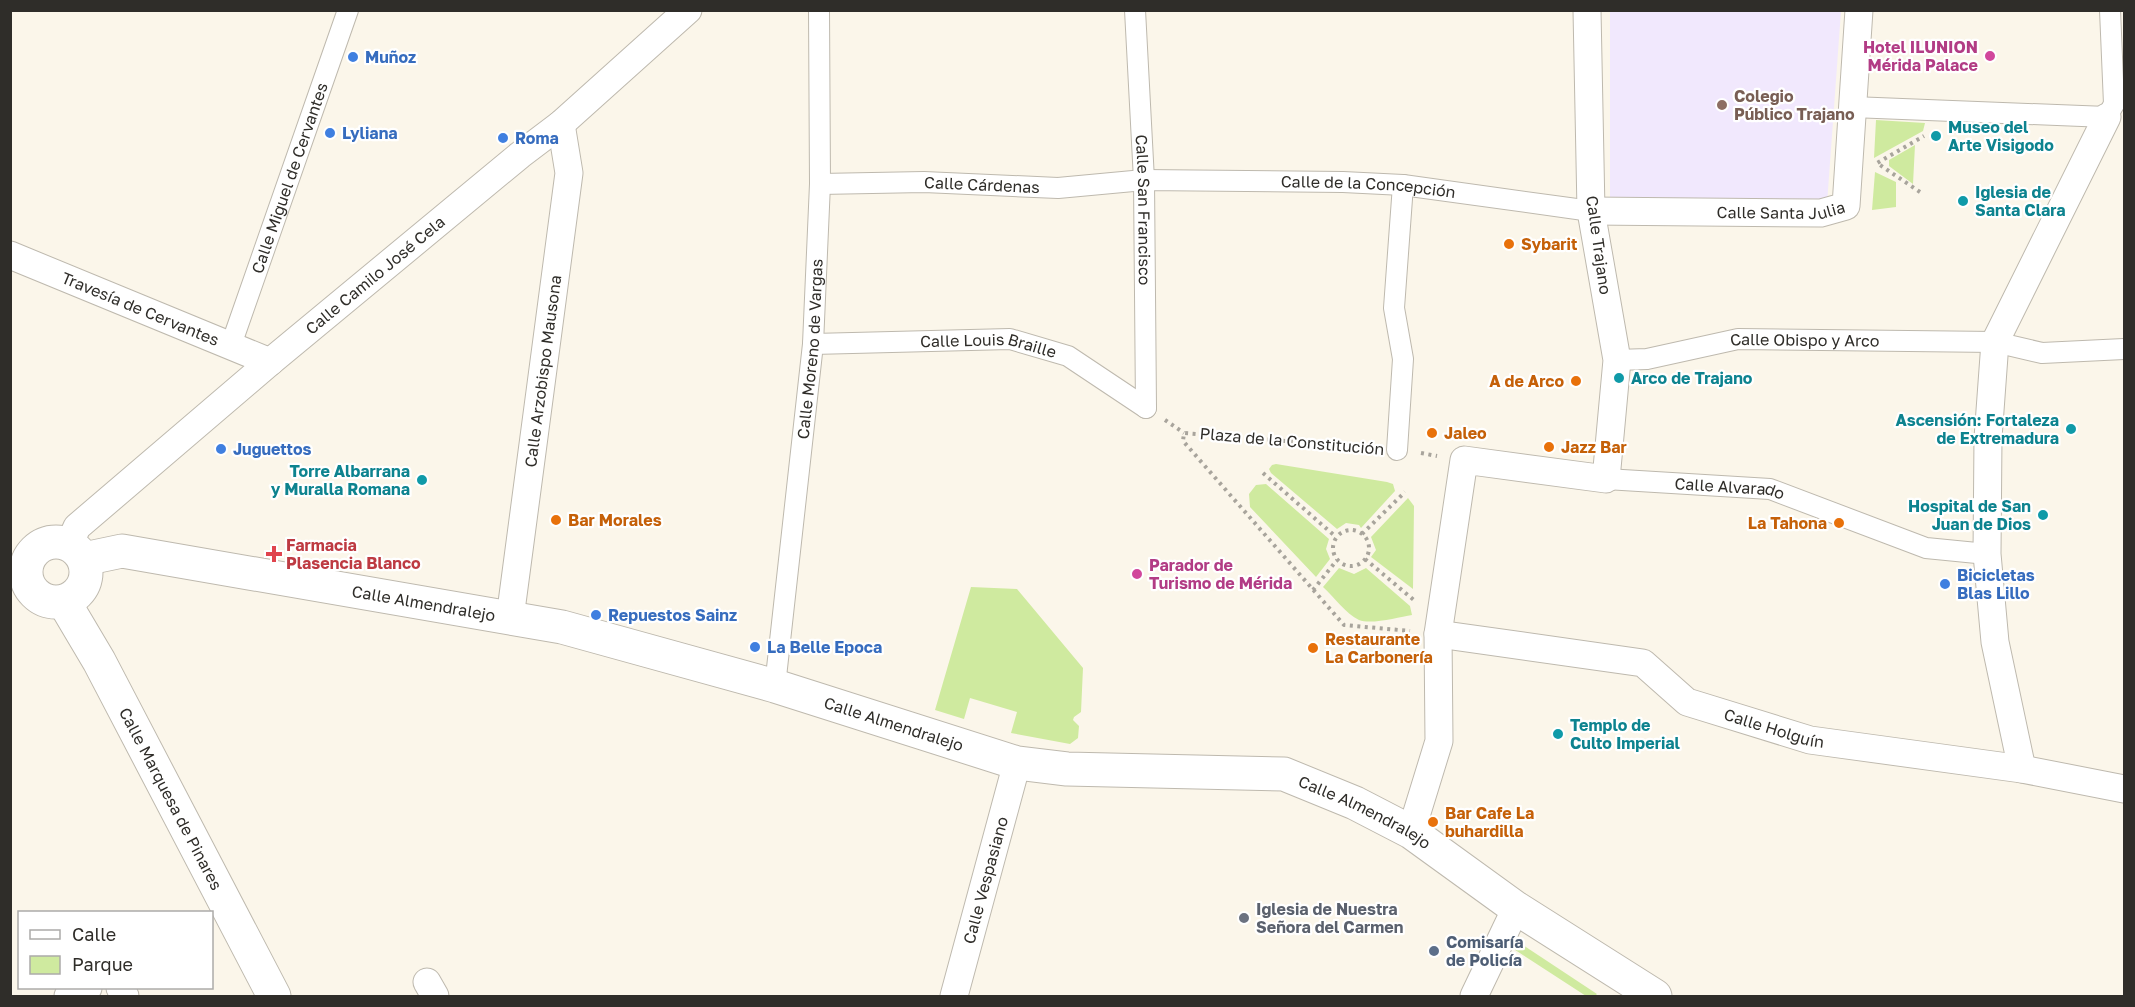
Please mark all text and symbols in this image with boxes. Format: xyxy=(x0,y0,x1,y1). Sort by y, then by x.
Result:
place label: Hotel ILUNION Mérida Palace xyxy=(1863,37,1978,75)
place label: Muñoz xyxy=(365,47,416,67)
marker: Hotel ILUNION Mérida Palace xyxy=(1983,49,1997,63)
marker: Muñoz xyxy=(346,50,360,64)
street label: Calle Miguel de Cervantes xyxy=(247,80,332,276)
place label: Colegio Público Trajano xyxy=(1734,86,1855,124)
marker: Colegio Público Trajano xyxy=(1715,98,1729,112)
place label: Museo del Arte Visigodo xyxy=(1948,117,2054,155)
place label: Lyliana xyxy=(342,123,398,143)
marker: Lyliana xyxy=(323,126,337,140)
place label: Roma xyxy=(515,128,559,148)
marker: Museo del Arte Visigodo xyxy=(1929,129,1943,143)
marker: Roma xyxy=(496,131,510,145)
street label: Calle San Francisco xyxy=(1132,134,1155,285)
street label: Calle de la Concepción xyxy=(1281,171,1457,202)
street label: Calle Cárdenas xyxy=(924,172,1040,197)
place label: Iglesia de Santa Clara xyxy=(1975,182,2066,220)
street label: Calle Trajano xyxy=(1582,194,1616,296)
marker: Iglesia de Santa Clara xyxy=(1956,194,1970,208)
street label: Calle Santa Julia xyxy=(1716,197,1847,224)
street label: Calle Camilo José Cela xyxy=(301,212,449,339)
place label: Sybarit xyxy=(1521,234,1577,254)
marker: Sybarit xyxy=(1502,237,1516,251)
street label: Calle Moreno de Vargas xyxy=(793,258,827,440)
street label: Travesía de Cervantes xyxy=(59,267,222,350)
street label: Calle Arzobispo Mausona xyxy=(520,274,565,469)
street label: Calle Louis Braille xyxy=(920,329,1059,362)
street label: Calle Obispo y Arco xyxy=(1728,329,1880,351)
place label: Arco de Trajano xyxy=(1631,368,1753,388)
place label: A de Arco xyxy=(1489,371,1564,391)
marker: Arco de Trajano xyxy=(1612,371,1626,385)
marker: A de Arco xyxy=(1569,374,1583,388)
place label: Ascensión: Fortaleza de Extremadura xyxy=(1895,410,2059,448)
marker: Ascensión: Fortaleza de Extremadura xyxy=(2064,422,2078,436)
street label: Plaza de la Constitución xyxy=(1199,423,1385,459)
place label: Jaleo xyxy=(1444,423,1487,443)
marker: Jaleo xyxy=(1425,426,1439,440)
place label: Jazz Bar xyxy=(1561,437,1627,457)
place label: Juguettos xyxy=(233,439,312,459)
marker: Jazz Bar xyxy=(1542,440,1556,454)
marker: Juguettos xyxy=(214,442,228,456)
place label: Torre Albarrana y Muralla Romana xyxy=(271,461,410,499)
marker: Torre Albarrana y Muralla Romana xyxy=(415,473,429,487)
street label: Calle Alvarado xyxy=(1674,473,1788,504)
place label: Hospital de San Juan de Dios xyxy=(1908,496,2031,534)
marker: Hospital de San Juan de Dios xyxy=(2036,508,2050,522)
place label: Bar Morales xyxy=(568,510,662,530)
marker: Bar Morales xyxy=(549,513,563,527)
place label: La Tahona xyxy=(1748,513,1827,533)
marker: La Tahona xyxy=(1832,516,1846,530)
place label: Farmacia Plasencia Blanco xyxy=(286,535,421,573)
marker: Farmacia Plasencia Blanco xyxy=(267,547,281,561)
place label: Parador de Turismo de Mérida xyxy=(1149,555,1292,593)
place label: Bicicletas Blas Lillo xyxy=(1957,565,2035,603)
marker: Parador de Turismo de Mérida xyxy=(1130,567,1144,581)
marker: Bicicletas Blas Lillo xyxy=(1938,577,1952,591)
street label: Calle Almendralejo xyxy=(350,581,497,625)
place label: Repuestos Sainz xyxy=(608,605,737,625)
marker: Repuestos Sainz xyxy=(589,608,603,622)
place label: Restaurante La Carbonería xyxy=(1325,629,1433,667)
place label: La Belle Epoca xyxy=(767,637,882,657)
marker: La Belle Epoca xyxy=(748,640,762,654)
marker: Restaurante La Carbonería xyxy=(1306,641,1320,655)
street label: Calle Almendralejo xyxy=(822,692,966,755)
street label: Calle Marquesa de Pinares xyxy=(115,704,227,893)
street label: Calle Holguín xyxy=(1722,704,1826,752)
place label: Templo de Culto Imperial xyxy=(1570,715,1681,753)
marker: Templo de Culto Imperial xyxy=(1551,727,1565,741)
street label: Calle Almendralejo xyxy=(1296,771,1435,853)
place label: Bar Cafe La buhardilla xyxy=(1445,803,1534,841)
street label: Calle Vespasiano xyxy=(959,814,1012,946)
marker: Bar Cafe La buhardilla xyxy=(1426,815,1440,829)
place label: Iglesia de Nuestra Señora del Carmen xyxy=(1256,899,1403,937)
legend xyxy=(18,911,213,989)
marker: Iglesia de Nuestra Señora del Carmen xyxy=(1237,911,1251,925)
text: Calle xyxy=(72,923,116,945)
place label: Comisaría de Policía xyxy=(1446,932,1524,970)
marker: Comisaría de Policía xyxy=(1427,944,1441,958)
text: Parque xyxy=(72,953,133,975)

